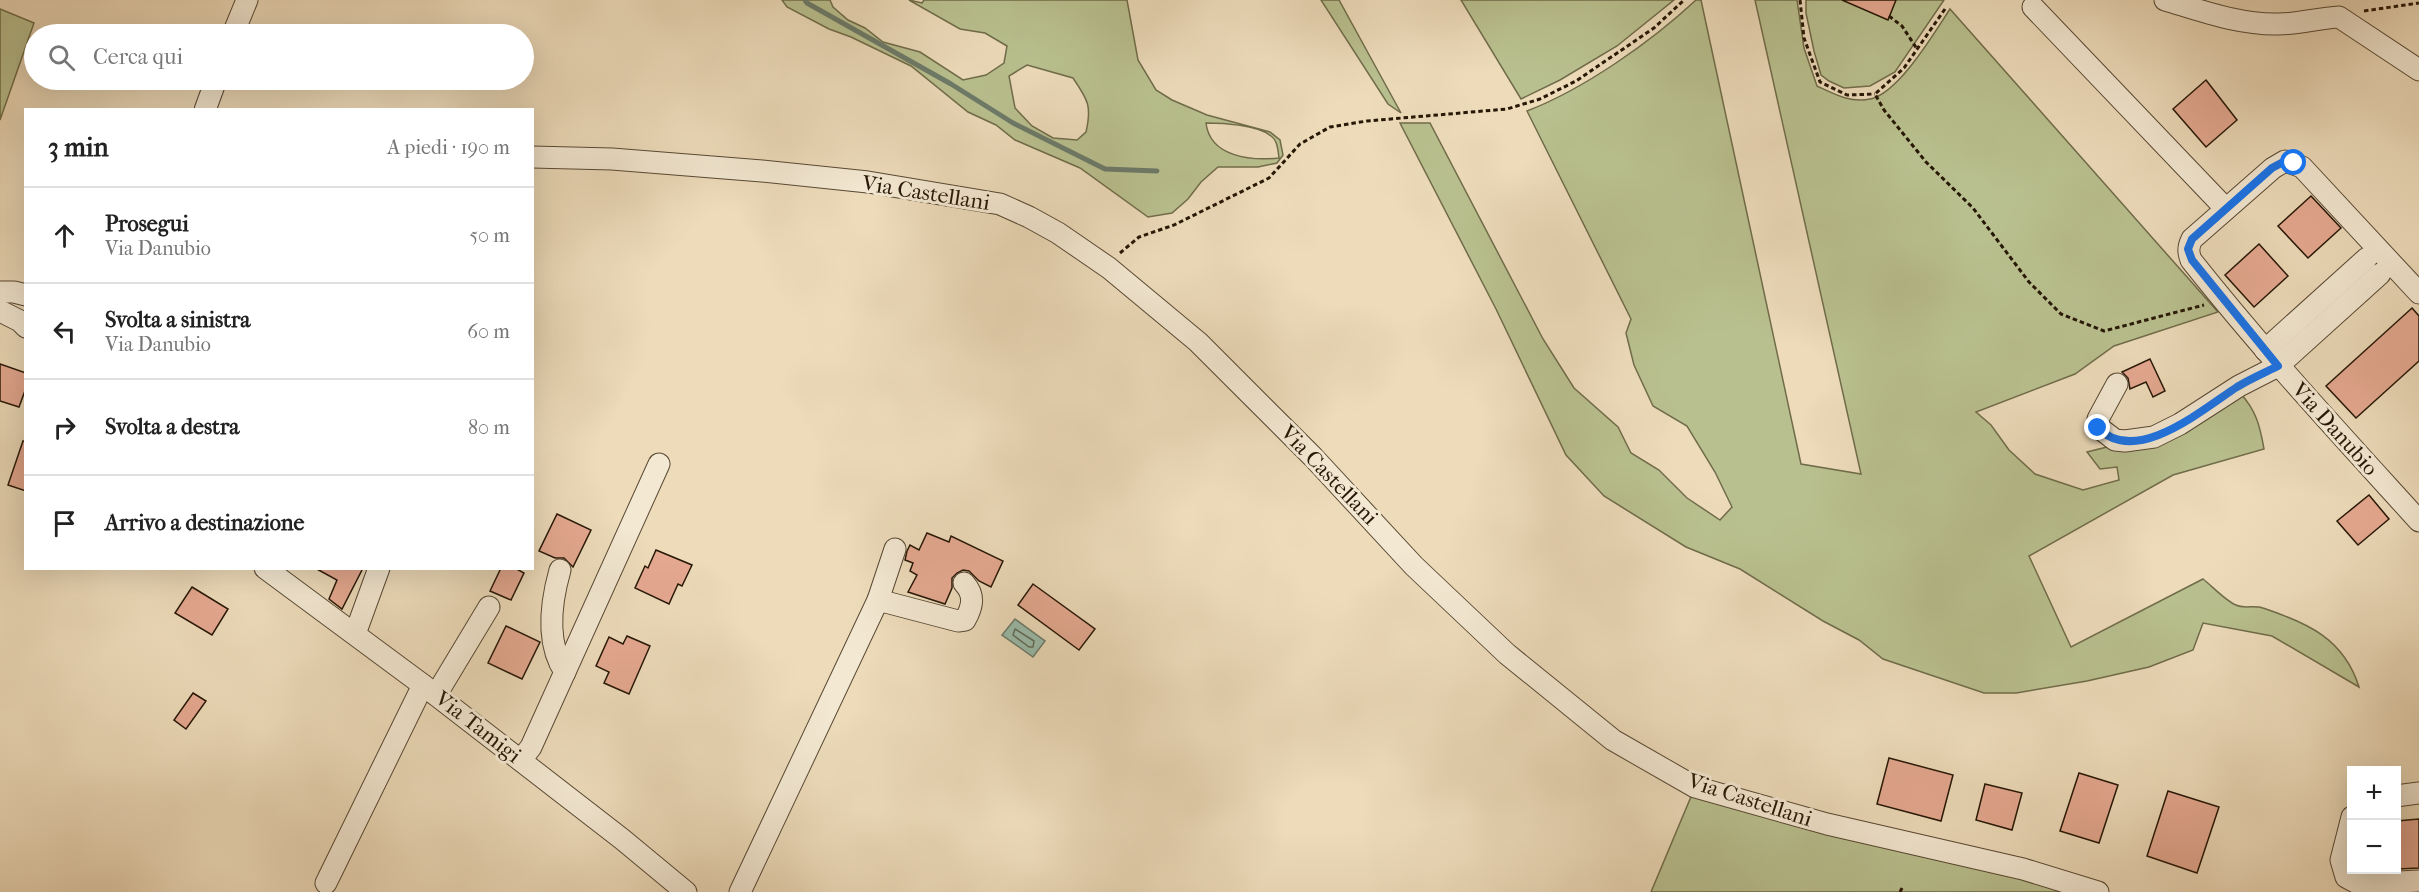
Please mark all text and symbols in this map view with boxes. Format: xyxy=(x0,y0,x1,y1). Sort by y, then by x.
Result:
search box xyxy=(24,24,534,90)
icon: search xyxy=(45,41,78,74)
text: Cerca qui xyxy=(93,44,183,70)
text: 3 min xyxy=(48,132,109,163)
text: A piedi · 190 m xyxy=(387,136,510,159)
route start xyxy=(2280,149,2306,175)
street label: Via Castellani xyxy=(859,170,992,216)
text: Prosegui xyxy=(105,211,189,237)
icon: ahead xyxy=(48,219,81,252)
text: 50 m xyxy=(469,224,510,247)
text: Via Danubio xyxy=(105,237,211,260)
text: Svolta a sinistra xyxy=(105,307,250,333)
icon: left xyxy=(48,315,81,348)
text: 60 m xyxy=(467,320,510,343)
text: Via Danubio xyxy=(105,333,211,356)
street label: Via Danubio xyxy=(2286,376,2384,481)
icon: right xyxy=(48,411,81,444)
text: Svolta a destra xyxy=(105,414,239,440)
route end xyxy=(2084,414,2110,440)
text: 80 m xyxy=(468,416,510,439)
street label: Via Castellani xyxy=(1274,419,1384,531)
icon: arrive xyxy=(48,507,81,540)
text: Arrivo a destinazione xyxy=(105,510,304,536)
street label: Via Tamigi xyxy=(429,685,527,769)
map controls xyxy=(2347,766,2401,874)
button: + xyxy=(2347,766,2401,820)
street label: Via Castellani xyxy=(1684,767,1816,832)
button: − xyxy=(2347,820,2401,874)

